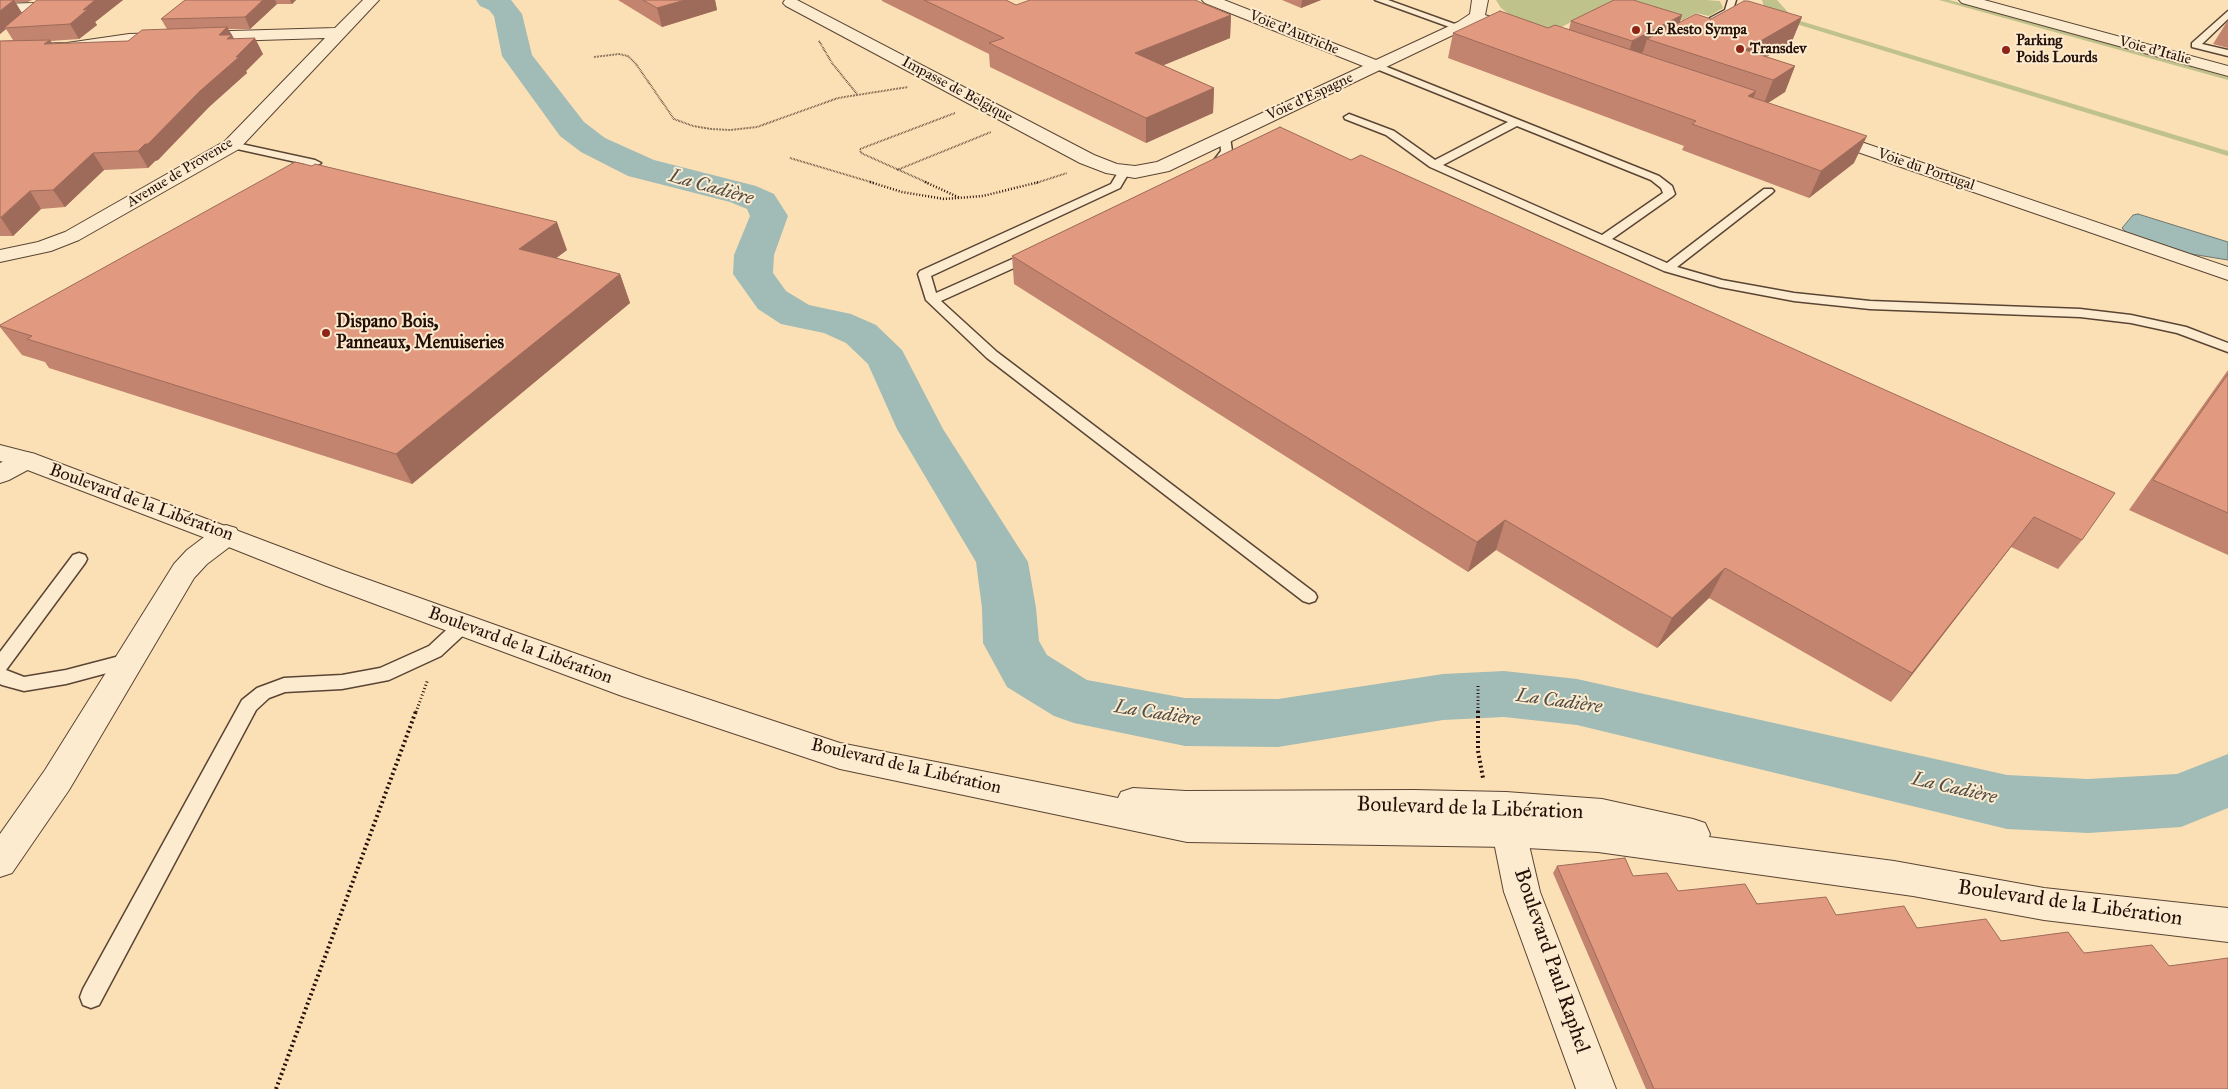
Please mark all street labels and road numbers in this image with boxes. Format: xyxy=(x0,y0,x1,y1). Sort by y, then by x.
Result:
street label: Voie d'Autriche xyxy=(1247,7,1341,59)
street label: Voie d'Italie xyxy=(2117,33,2193,69)
street label: Impasse de Belgique xyxy=(898,53,1016,127)
street label: Voie d'Espagne xyxy=(1264,69,1356,125)
street label: Avenue de Provence xyxy=(124,134,236,212)
street label: Voie du Portugal xyxy=(1875,145,1977,195)
street label: Boulevard de la Libération xyxy=(46,460,236,546)
street label: Boulevard de la Libération xyxy=(425,603,615,689)
street label: Boulevard de la Libération xyxy=(809,735,1003,799)
street label: Boulevard de la Libération xyxy=(1356,792,1584,826)
street label: Boulevard Paul Raphel xyxy=(1508,865,1594,1057)
street label: Boulevard de la Libération xyxy=(1956,876,2184,932)

